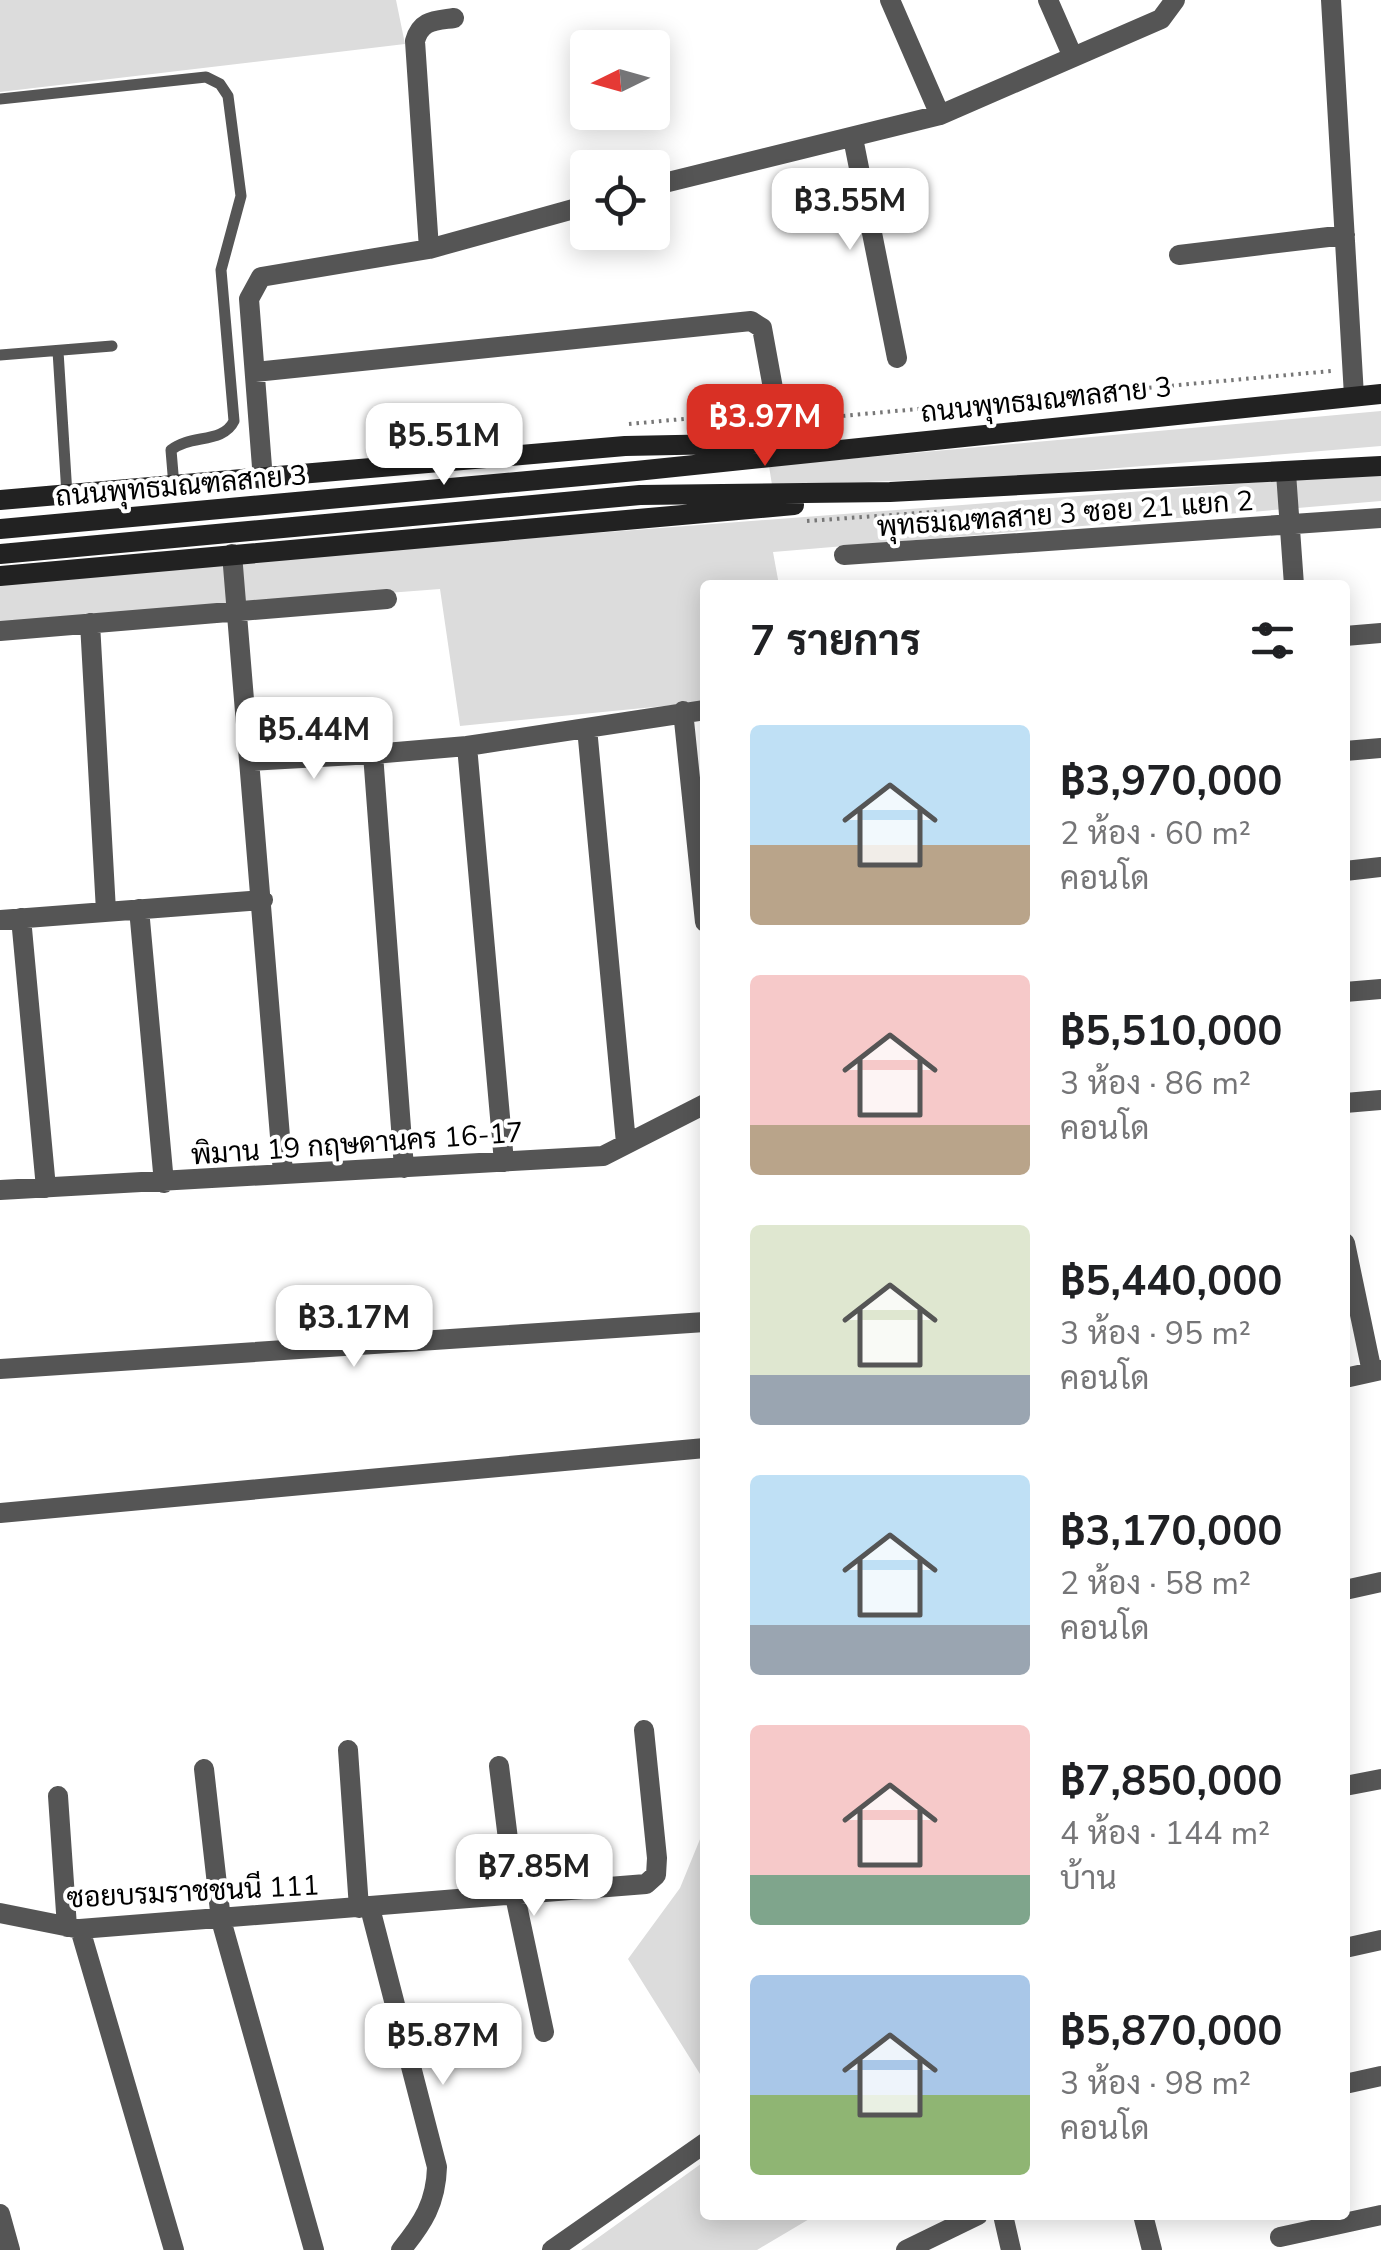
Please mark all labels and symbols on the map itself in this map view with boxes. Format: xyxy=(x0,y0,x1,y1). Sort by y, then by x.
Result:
north arrow xyxy=(570,30,670,130)
pin: ฿3.55M xyxy=(769,168,931,253)
street label: ถนนพุทธมณฑลสาย 3 xyxy=(919,368,1173,432)
pin: ฿3.97M xyxy=(684,384,846,469)
pin: ฿5.51M xyxy=(363,403,525,488)
street label: ถนนพุทธมณฑลสาย 3 xyxy=(54,456,308,516)
street label: พุทธมณฑลสาย 3 ซอย 21 แยก 2 xyxy=(876,482,1255,546)
pin: ฿5.44M xyxy=(233,697,395,782)
street label: พิมาน 19 กฤษดานคร 16-17 xyxy=(190,1113,524,1175)
pin: ฿3.17M xyxy=(273,1285,435,1370)
pin: ฿7.85M xyxy=(453,1834,615,1919)
street label: ซอยบรมราชชนนี 111 xyxy=(66,1866,320,1918)
pin: ฿5.87M xyxy=(362,2003,524,2088)

